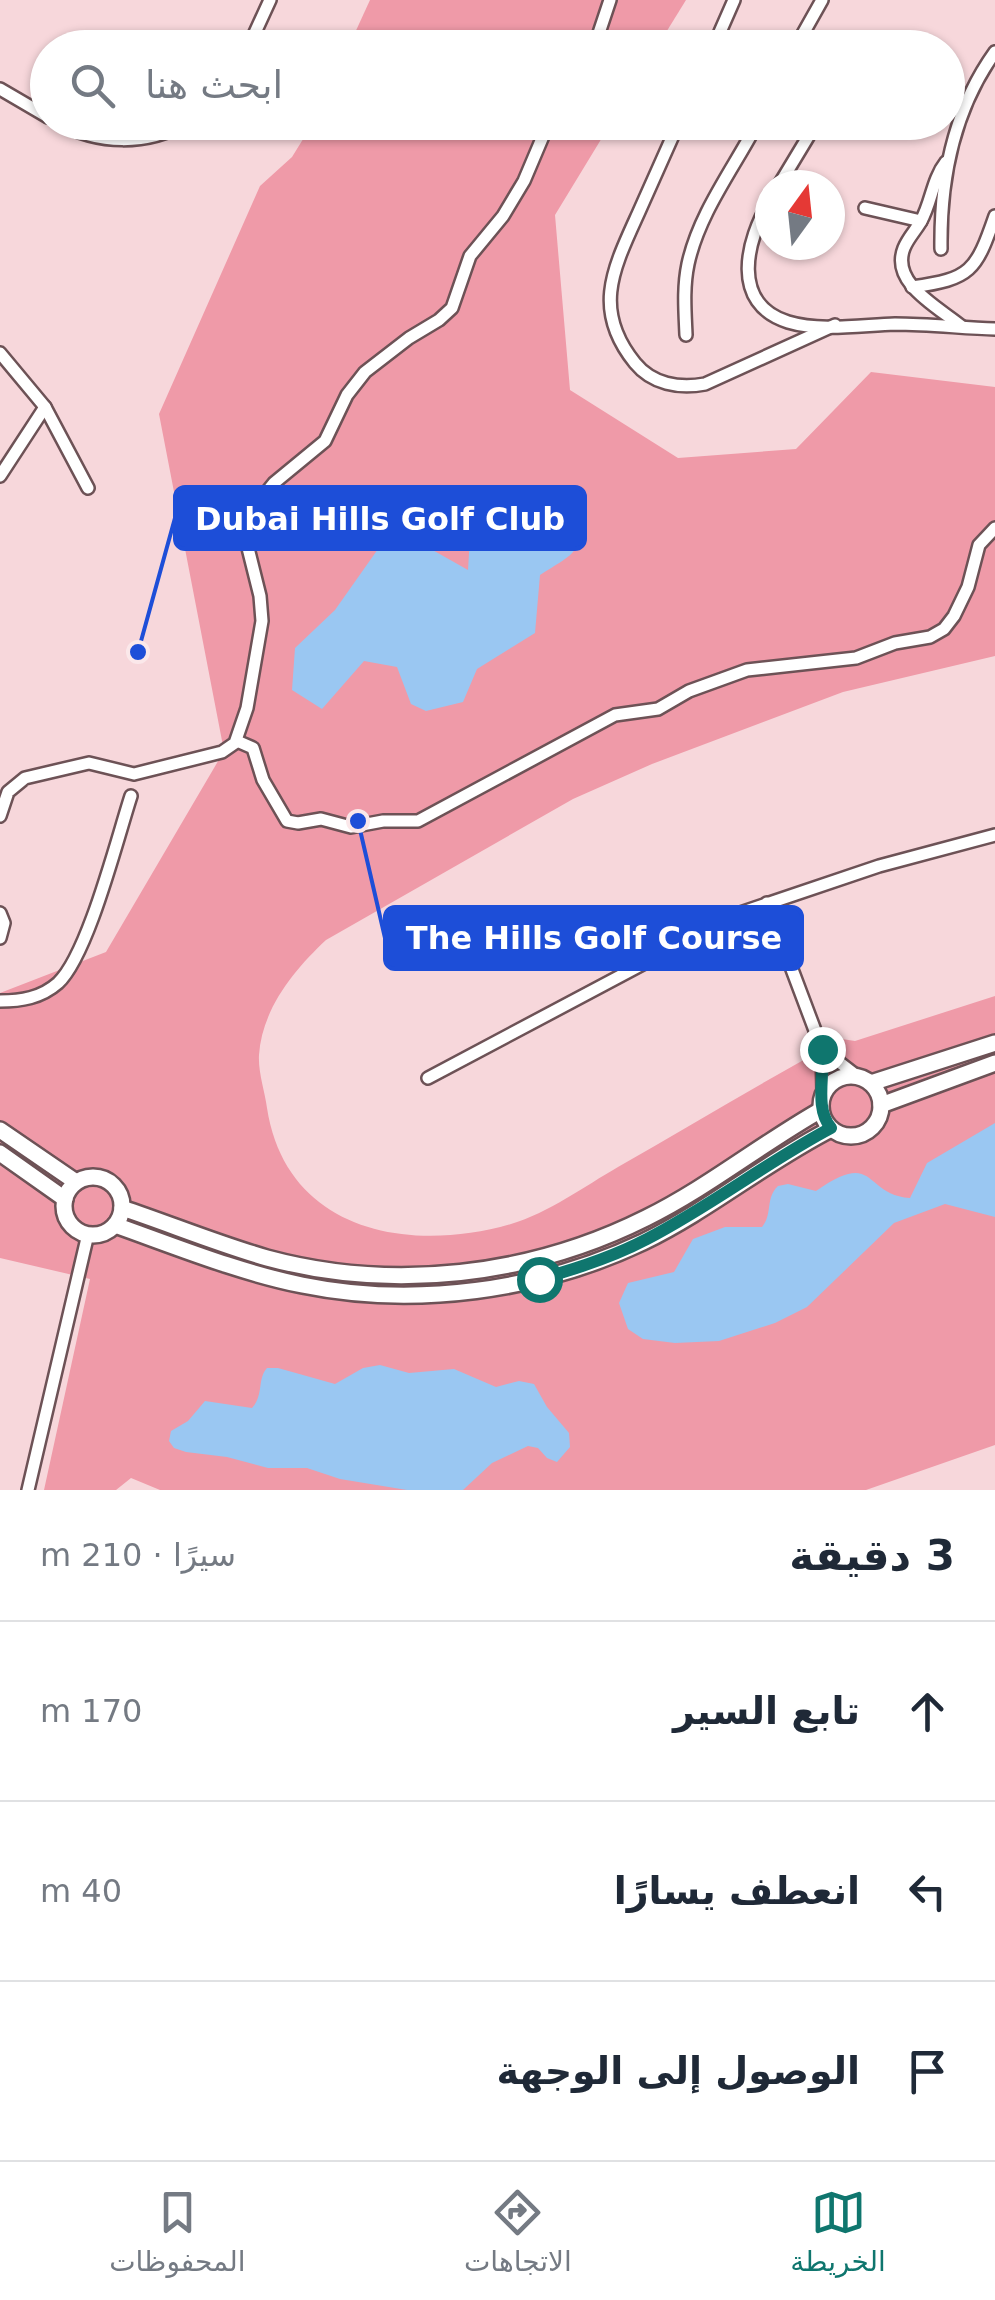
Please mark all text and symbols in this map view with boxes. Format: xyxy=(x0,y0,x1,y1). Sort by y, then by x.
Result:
search box xyxy=(30,30,965,140)
icon: search xyxy=(65,58,120,113)
text: ابحث هنا xyxy=(145,63,283,107)
north arrow xyxy=(755,170,845,260)
callout: Dubai Hills Golf Club xyxy=(175,487,585,549)
text: Dubai Hills Golf Club xyxy=(195,500,565,538)
callout: The Hills Golf Course xyxy=(385,907,802,969)
text: The Hills Golf Course xyxy=(406,919,782,957)
route end xyxy=(800,1027,846,1073)
route start xyxy=(517,1257,563,1303)
text: 3 دقيقة xyxy=(789,1531,955,1580)
text: سيرًا · 210 m xyxy=(40,1536,236,1574)
icon: ahead xyxy=(900,1684,955,1739)
text: تابع السير xyxy=(673,1689,860,1733)
text: 170 m xyxy=(40,1692,142,1730)
icon: left xyxy=(900,1864,955,1919)
text: انعطف يسارًا xyxy=(614,1869,860,1913)
text: 40 m xyxy=(40,1872,122,1910)
icon: arrive xyxy=(900,2044,955,2099)
text: الوصول إلى الوجهة xyxy=(497,2049,860,2093)
tab: المحفوظات xyxy=(109,2185,246,2278)
tab: الاتجاهات xyxy=(464,2185,572,2278)
tab: الخريطة xyxy=(790,2185,886,2278)

